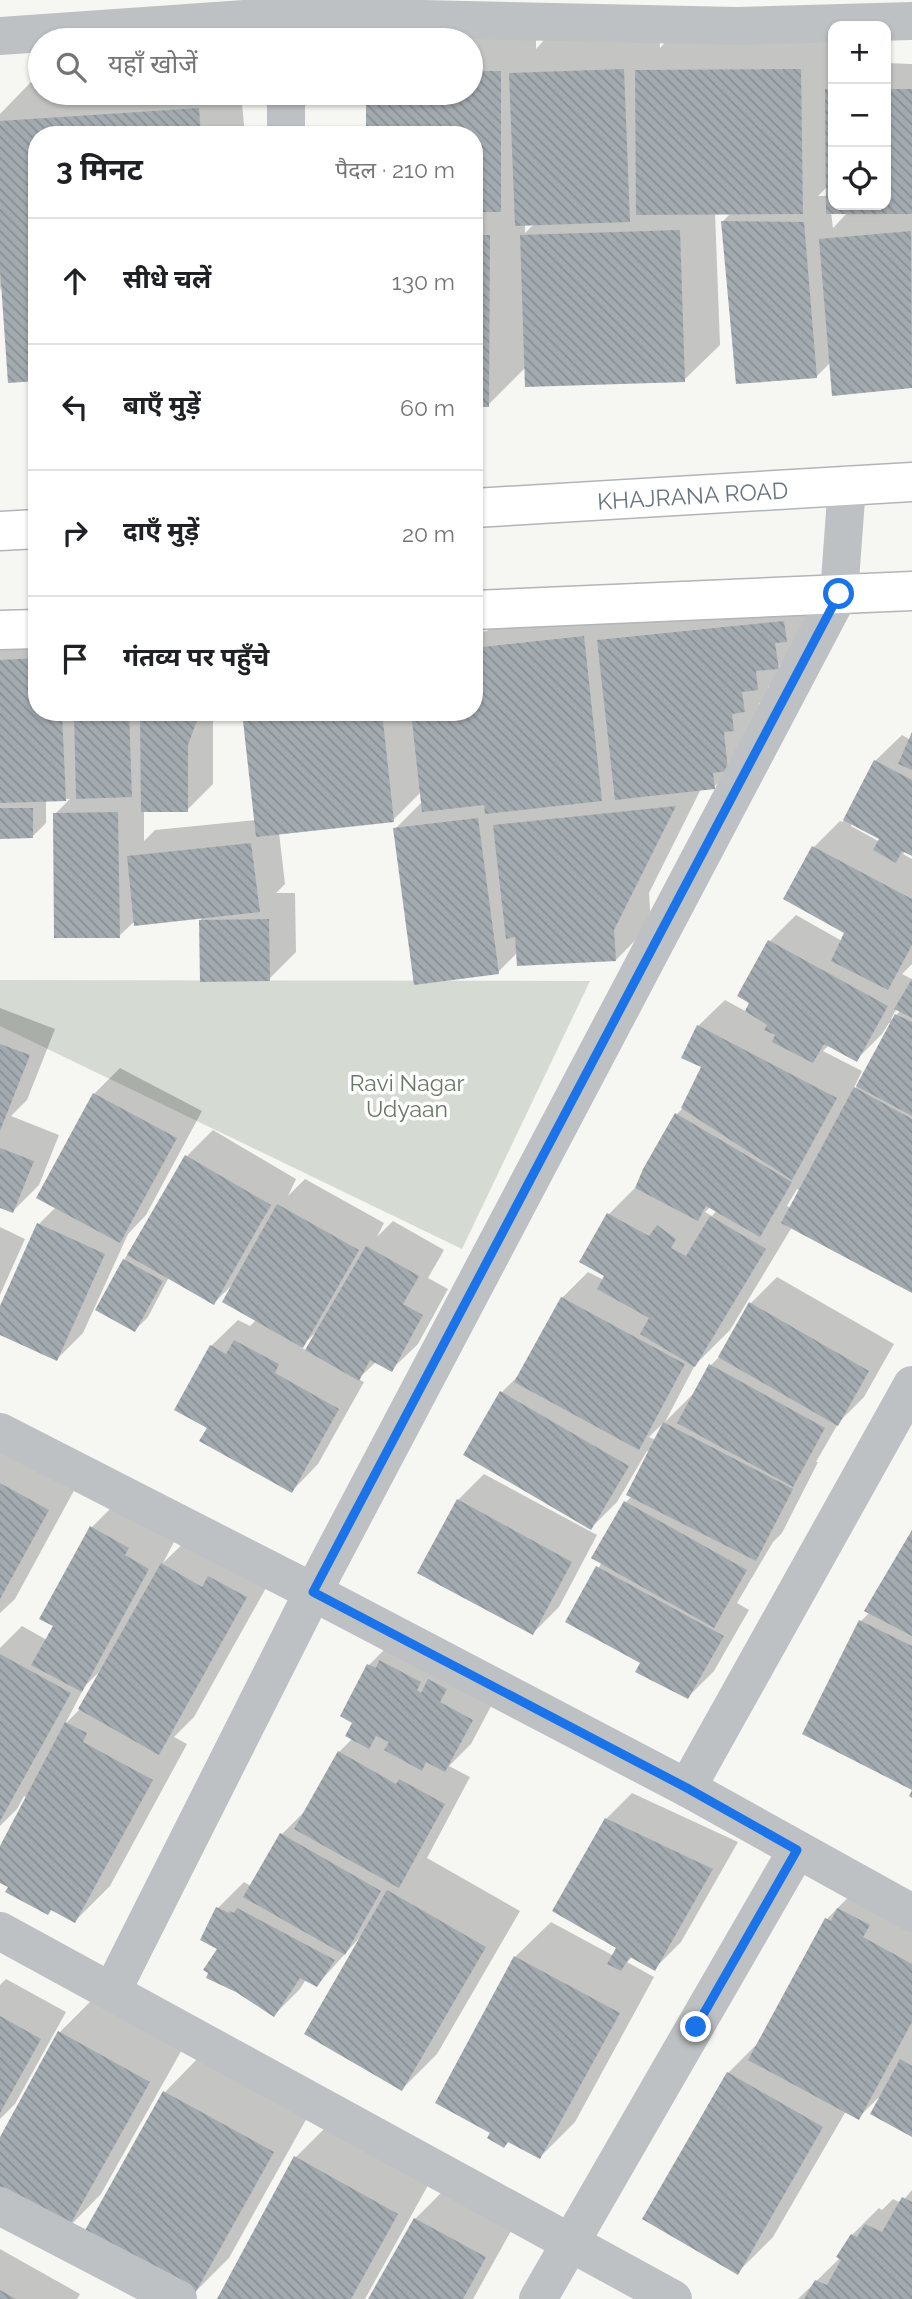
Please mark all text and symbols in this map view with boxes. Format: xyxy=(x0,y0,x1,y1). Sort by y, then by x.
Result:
map controls xyxy=(828,21,891,210)
button: + xyxy=(828,21,891,84)
search box xyxy=(28,28,483,105)
icon: search xyxy=(52,48,90,86)
text: यहाँ खोजें xyxy=(108,49,198,79)
button: − xyxy=(828,84,891,147)
button: locate xyxy=(828,147,891,210)
text: 3 मिनट xyxy=(56,152,143,187)
text: पैदल · 210 m xyxy=(335,156,455,183)
icon: ahead xyxy=(56,262,94,300)
text: सीधे चलें xyxy=(123,264,211,294)
text: 130 m xyxy=(392,268,455,295)
icon: left xyxy=(56,388,94,426)
text: बाएँ मुड़ें xyxy=(123,390,201,420)
text: 60 m xyxy=(400,394,455,421)
street label: KHAJRANA ROAD xyxy=(596,476,789,514)
icon: right xyxy=(56,514,94,552)
text: दाएँ मुड़ें xyxy=(123,516,199,546)
text: 20 m xyxy=(402,520,455,547)
route start xyxy=(823,578,854,609)
icon: arrive xyxy=(56,640,94,678)
text: गंतव्य पर पहुँचे xyxy=(123,642,269,672)
park label: Ravi Nagar Udyaan xyxy=(349,1069,465,1122)
route end xyxy=(680,2011,711,2042)

